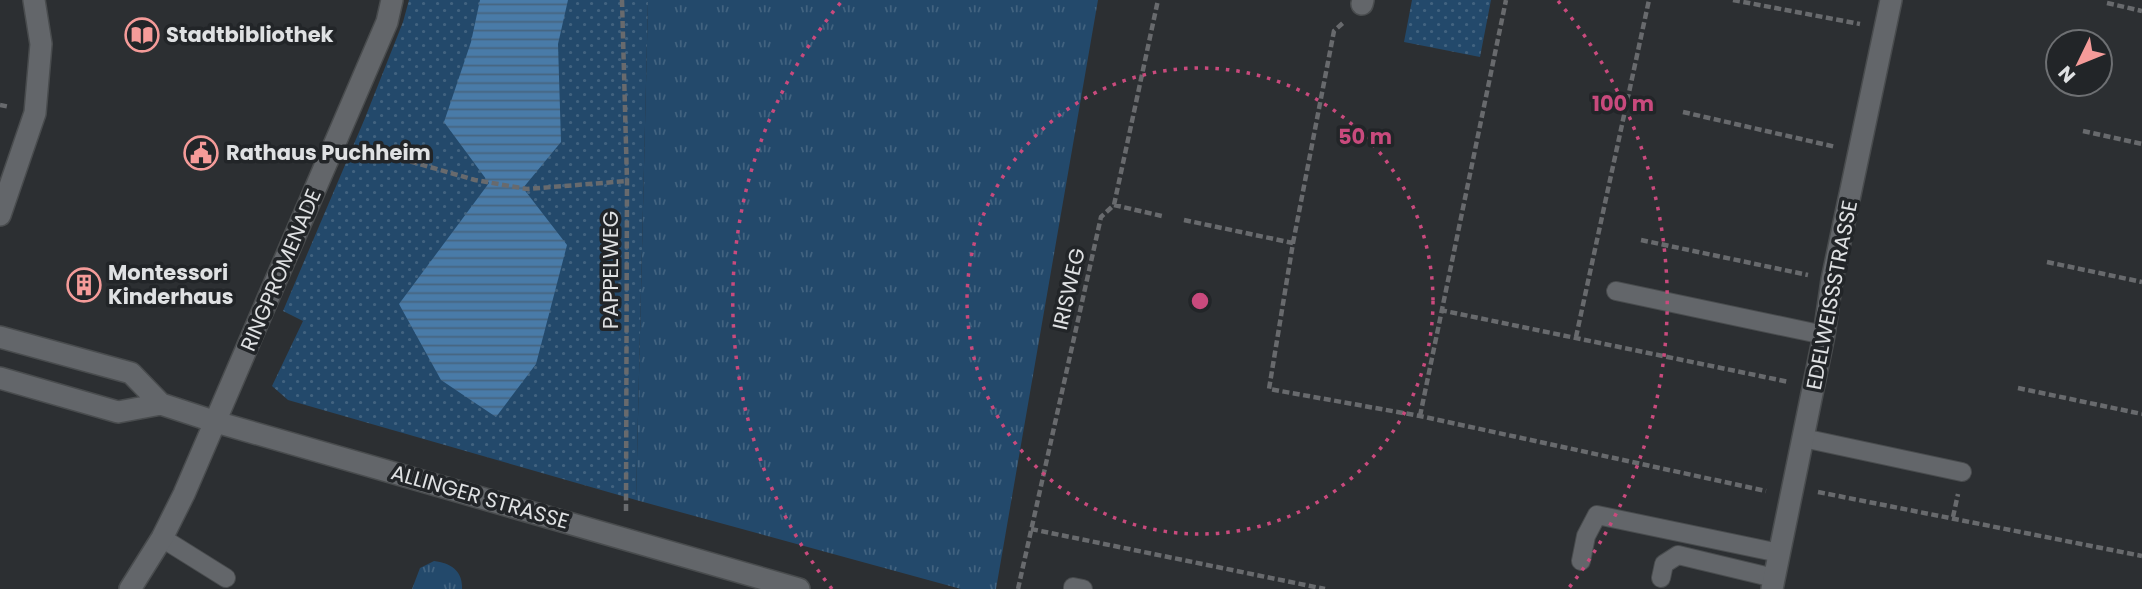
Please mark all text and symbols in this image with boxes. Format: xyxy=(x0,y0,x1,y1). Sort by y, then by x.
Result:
library icon: Stadtbibliothek xyxy=(123,16,161,54)
place label: Stadtbibliothek xyxy=(166,20,334,49)
north arrow xyxy=(2044,28,2114,98)
text: N xyxy=(2052,60,2082,89)
text: 100 m xyxy=(1592,89,1654,118)
text: 50 m xyxy=(1338,122,1392,151)
public building icon: Rathaus Puchheim xyxy=(182,134,220,172)
place label: Rathaus Puchheim xyxy=(226,138,431,167)
street label: RINGPROMENADE xyxy=(233,184,328,355)
street label: EDELWEISSSTRASSE xyxy=(1799,198,1864,392)
street label: PAPPELWEG xyxy=(596,211,625,329)
street label: IRISWEG xyxy=(1045,245,1092,333)
place label: Montessori Kinderhaus xyxy=(108,258,233,311)
building icon: Montessori Kinderhaus xyxy=(65,266,103,304)
centre of rings xyxy=(1188,289,1212,313)
street label: ALLINGER STRASSE xyxy=(388,457,572,536)

